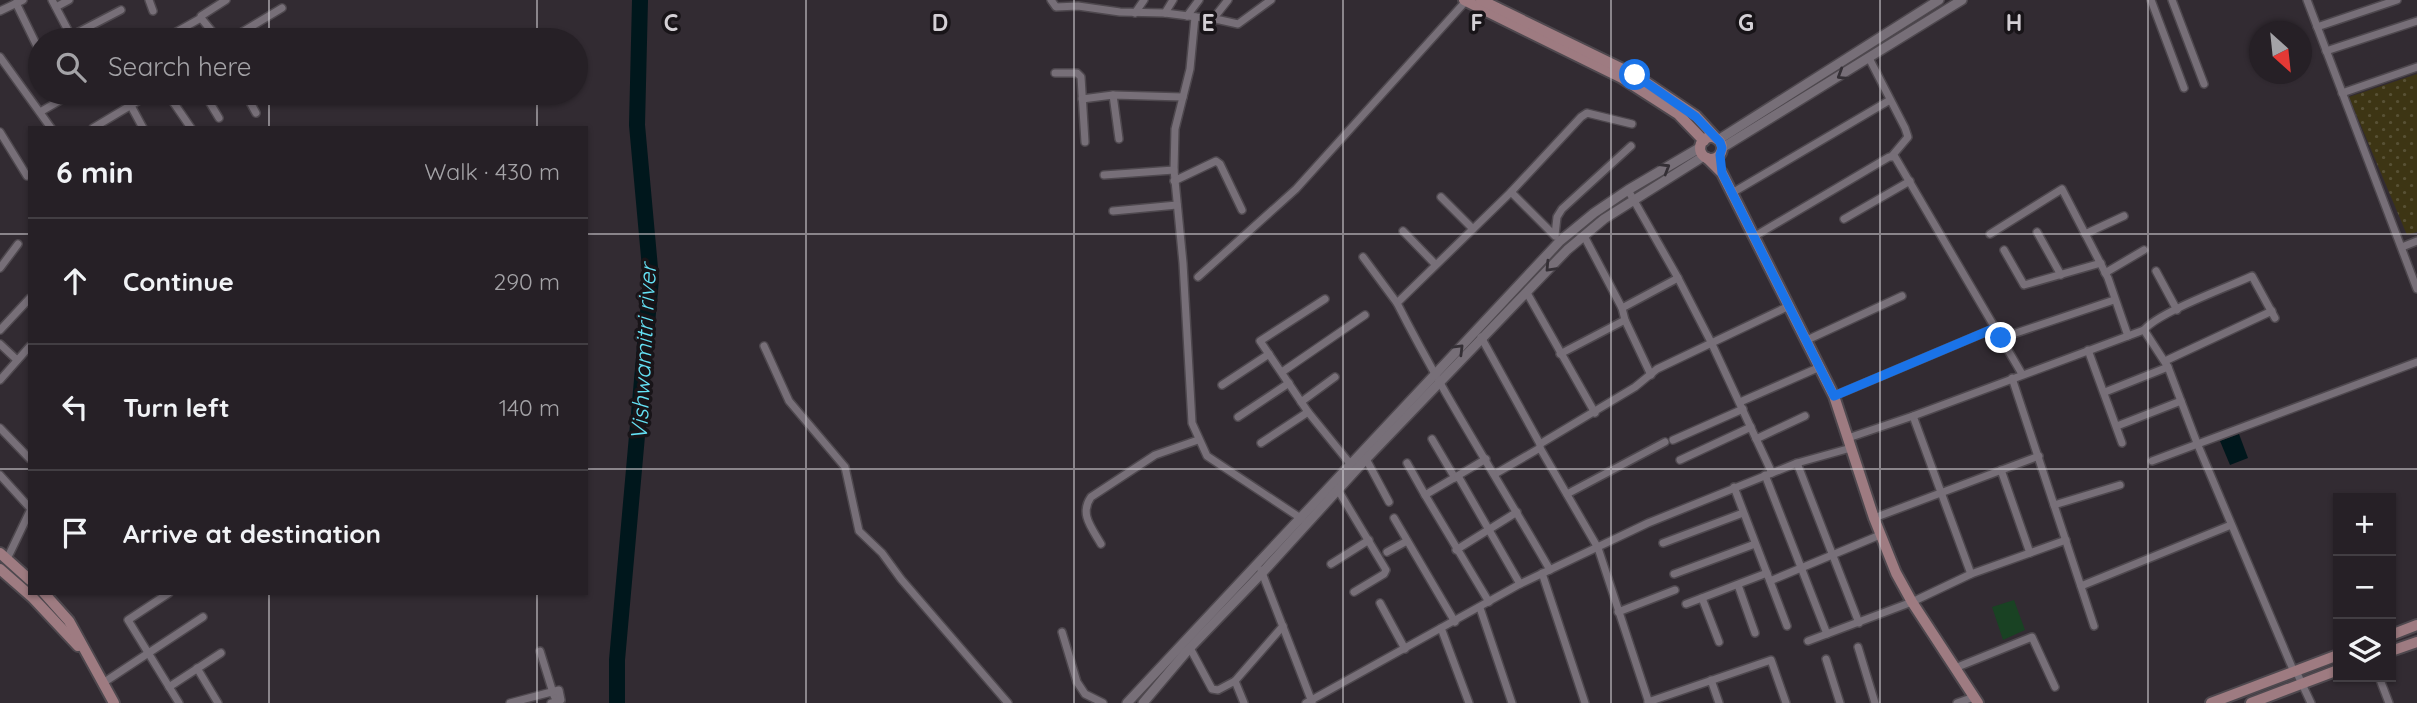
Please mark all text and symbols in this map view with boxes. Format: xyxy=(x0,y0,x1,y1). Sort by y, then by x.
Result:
text: C xyxy=(664,8,678,37)
text: D xyxy=(932,8,948,37)
text: E xyxy=(1201,8,1215,37)
text: F xyxy=(1471,8,1483,37)
text: G xyxy=(1738,8,1754,37)
text: H xyxy=(2006,8,2022,37)
north arrow xyxy=(2249,21,2312,84)
search box xyxy=(28,28,588,105)
icon: search xyxy=(52,48,90,86)
text: Search here xyxy=(108,50,252,83)
route start xyxy=(1619,59,1650,90)
one-way arrow xyxy=(1836,66,1849,79)
text: 6 min xyxy=(56,153,134,191)
text: Walk · 430 m xyxy=(424,157,560,186)
one-way arrow xyxy=(1658,163,1670,176)
one-way arrow xyxy=(1546,259,1559,272)
water label: Vishwamitri river xyxy=(624,260,662,441)
icon: ahead xyxy=(56,262,94,300)
text: Continue xyxy=(123,265,234,298)
text: 290 m xyxy=(493,267,560,296)
route end xyxy=(1985,322,2016,353)
one-way arrow xyxy=(1450,344,1463,357)
icon: left xyxy=(56,388,94,426)
text: Turn left xyxy=(123,391,230,424)
text: 140 m xyxy=(499,393,560,422)
map controls xyxy=(2333,493,2396,682)
button: + xyxy=(2333,493,2396,556)
icon: arrive xyxy=(56,514,94,552)
text: Arrive at destination xyxy=(123,517,381,550)
button: − xyxy=(2333,556,2396,619)
button: layers xyxy=(2333,619,2396,682)

